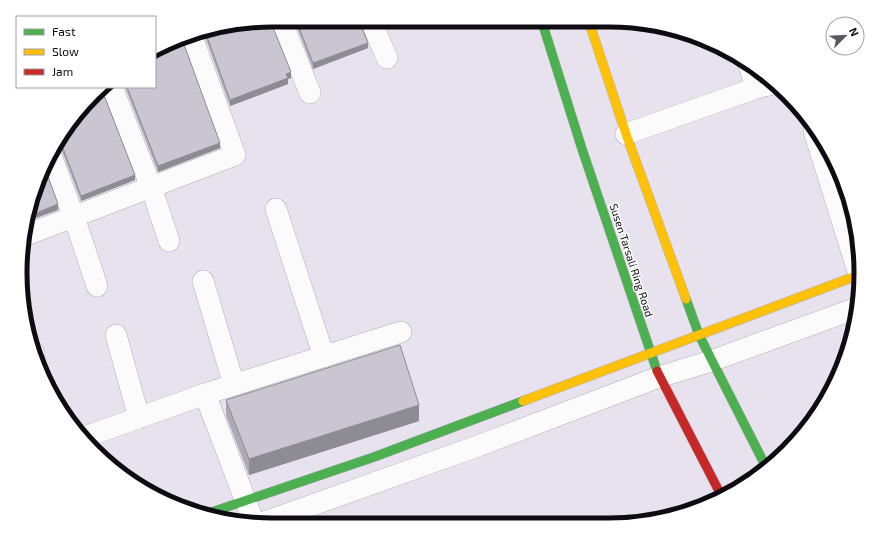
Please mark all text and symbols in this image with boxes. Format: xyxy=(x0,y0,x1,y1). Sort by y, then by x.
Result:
legend xyxy=(16,16,156,88)
north arrow xyxy=(825,16,865,56)
text: Fast xyxy=(52,24,76,38)
text: N xyxy=(847,25,862,38)
text: Slow xyxy=(52,44,79,58)
text: Jam xyxy=(52,64,73,78)
street label: Susen Tarsali Ring Road xyxy=(608,202,656,318)

